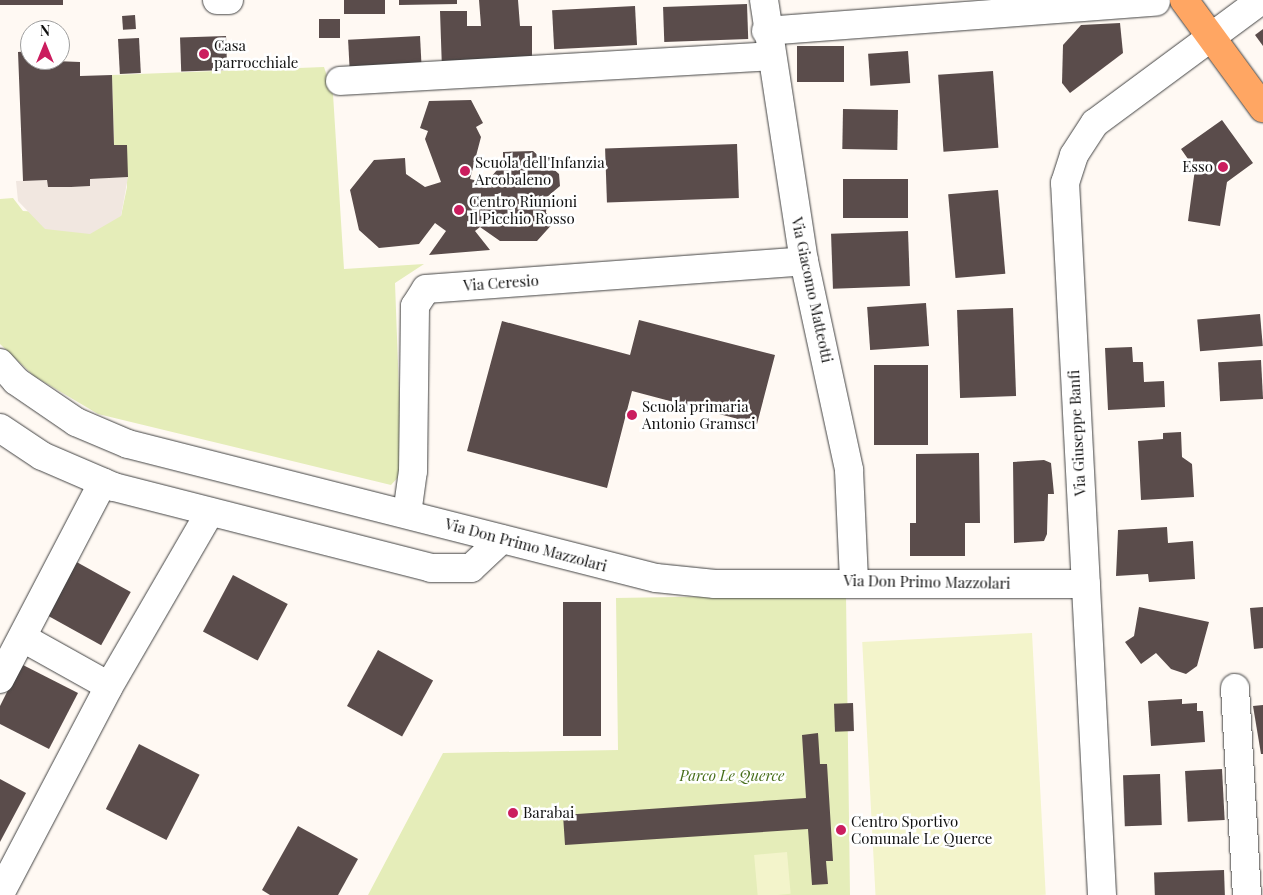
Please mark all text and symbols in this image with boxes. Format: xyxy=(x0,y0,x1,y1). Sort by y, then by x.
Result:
north arrow xyxy=(20,20,70,70)
text: N xyxy=(40,21,50,40)
place label: Casa parrocchiale xyxy=(214,36,298,71)
marker: Casa parrocchiale xyxy=(198,48,210,60)
place label: Scuola dell'Infanzia Arcobaleno xyxy=(475,153,605,188)
place label: Esso xyxy=(1182,158,1213,176)
marker: Esso xyxy=(1217,161,1229,173)
marker: Scuola dell'Infanzia Arcobaleno xyxy=(459,165,471,177)
place label: Centro Riunioni Il Picchio Rosso xyxy=(469,192,577,227)
marker: Centro Riunioni Il Picchio Rosso xyxy=(453,204,465,216)
street label: Via Giacomo Matteotti xyxy=(788,215,836,365)
street label: Via Ceresio xyxy=(463,271,539,295)
street label: Via Giuseppe Banfi xyxy=(1065,369,1089,497)
place label: Scuola primaria Antonio Gramsci xyxy=(642,397,756,432)
marker: Scuola primaria Antonio Gramsci xyxy=(626,409,638,421)
street label: Via Don Primo Mazzolari xyxy=(443,515,609,575)
street label: Via Don Primo Mazzolari xyxy=(843,572,1011,592)
park label: Parco Le Querce xyxy=(680,767,784,785)
place label: Barabai xyxy=(523,804,574,822)
marker: Barabai xyxy=(507,807,519,819)
place label: Centro Sportivo Comunale Le Querce xyxy=(851,812,992,847)
marker: Centro Sportivo Comunale Le Querce xyxy=(835,824,847,836)

